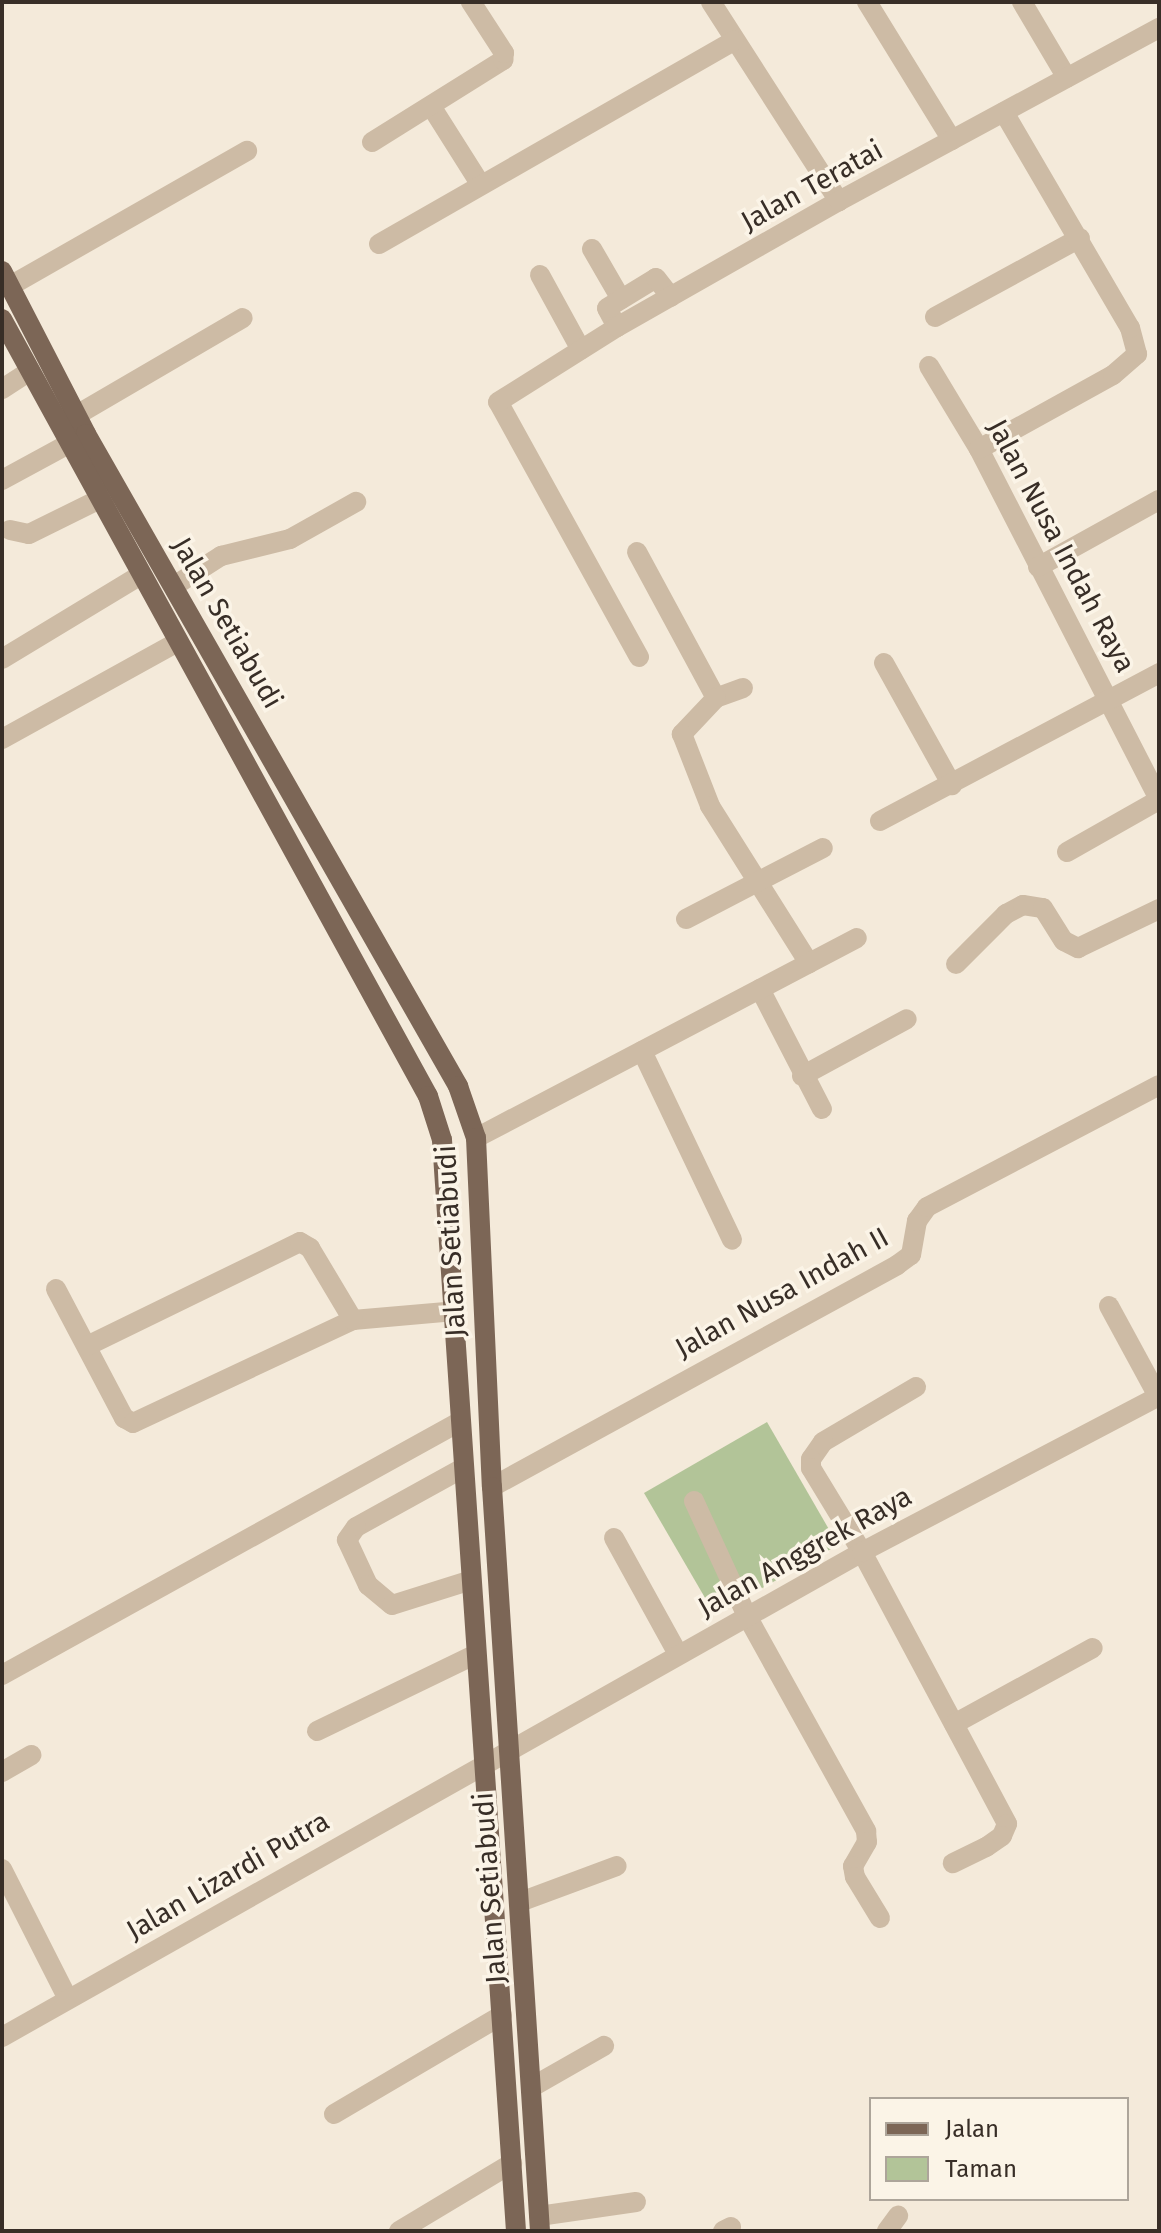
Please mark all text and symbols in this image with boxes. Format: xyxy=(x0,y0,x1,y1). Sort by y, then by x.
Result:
street label: Jalan Teratai xyxy=(735,133,889,239)
street label: Jalan Nusa Indah Raya xyxy=(980,414,1142,678)
street label: Jalan Setiabudi xyxy=(164,531,290,715)
street label: Jalan Setiabudi xyxy=(429,1144,473,1338)
street label: Jalan Nusa Indah II xyxy=(670,1220,894,1366)
street label: Jalan Anggrek Raya xyxy=(692,1479,918,1625)
street label: Jalan Setiabudi xyxy=(467,1791,513,1985)
street label: Jalan Lizardi Putra xyxy=(121,1804,335,1948)
legend xyxy=(869,2097,1129,2201)
text: Jalan xyxy=(945,2115,999,2143)
text: Taman xyxy=(945,2155,1017,2183)

